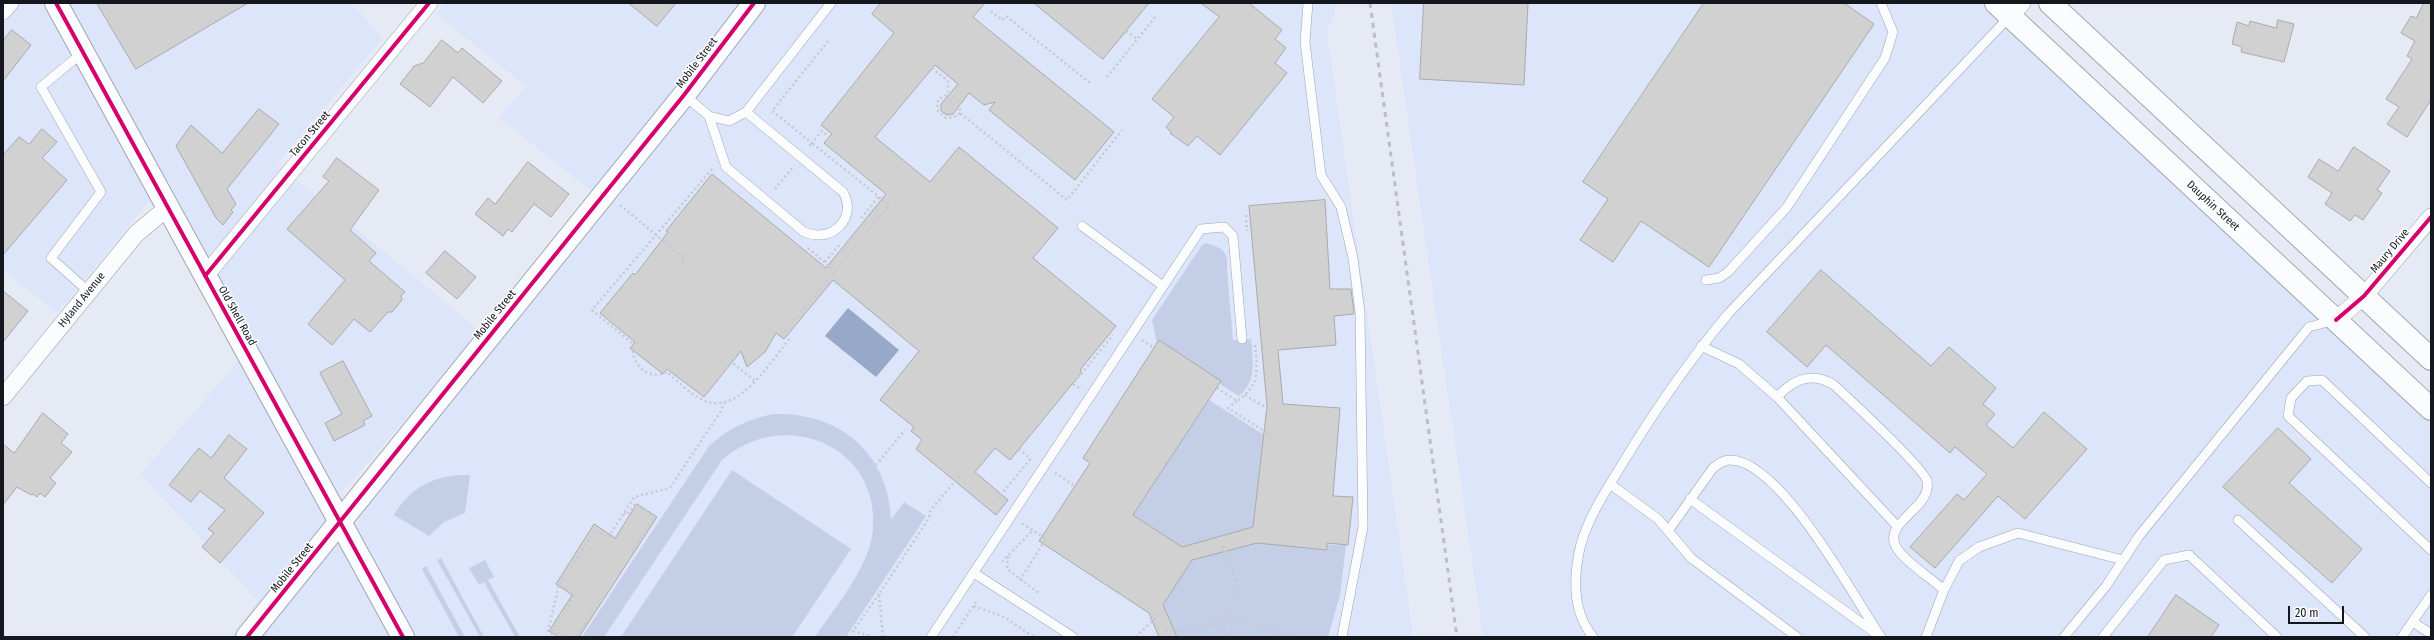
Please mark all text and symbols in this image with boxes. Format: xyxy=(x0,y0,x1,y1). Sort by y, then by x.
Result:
street label: Mobile Street xyxy=(674,35,720,91)
street label: Tacon Street xyxy=(287,108,333,160)
street label: Dauphin Street xyxy=(2184,178,2242,234)
street label: Maury Drive xyxy=(2368,226,2412,276)
street label: Hyland Avenue xyxy=(56,270,108,330)
street label: Old Shell Road xyxy=(215,284,259,348)
street label: Mobile Street xyxy=(471,287,519,343)
street label: Mobile Street xyxy=(268,540,316,596)
scale bar xyxy=(2290,598,2346,624)
text: 20 m xyxy=(2295,606,2319,620)

